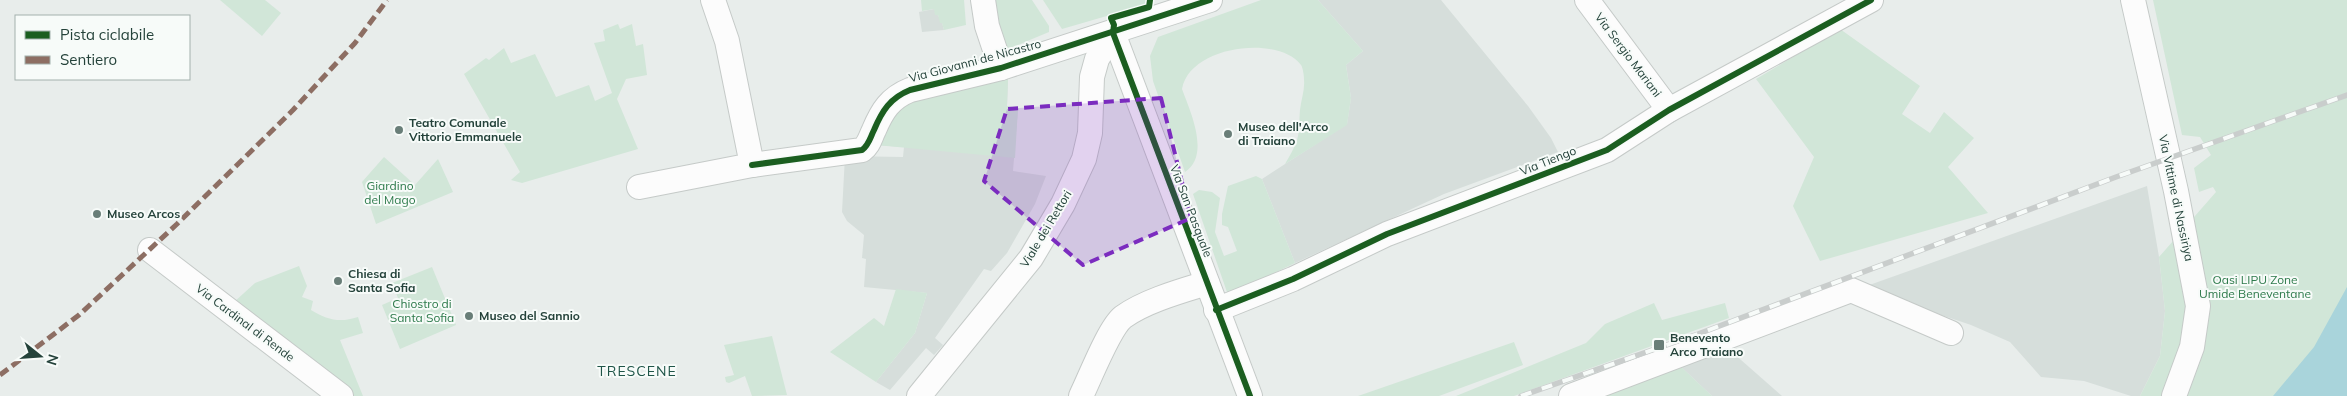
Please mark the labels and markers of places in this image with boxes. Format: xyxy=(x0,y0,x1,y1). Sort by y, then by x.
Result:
place label: Teatro Comunale Vittorio Emmanuele xyxy=(408,115,522,144)
place label: Museo dell'Arco di Traiano xyxy=(1238,119,1328,148)
marker: Teatro Comunale Vittorio Emmanuele xyxy=(393,124,405,136)
marker: Museo dell'Arco di Traiano xyxy=(1222,128,1234,140)
place label: Museo Arcos xyxy=(107,206,180,221)
marker: Museo Arcos xyxy=(91,208,103,220)
place label: Chiesa di Santa Sofia xyxy=(348,266,415,295)
marker: Chiesa di Santa Sofia xyxy=(332,275,344,287)
place label: Museo del Sannio xyxy=(479,308,580,323)
marker: Museo del Sannio xyxy=(463,310,475,322)
place label: Benevento Arco Traiano xyxy=(1670,330,1743,359)
marker: Benevento Arco Traiano xyxy=(1652,338,1666,352)

